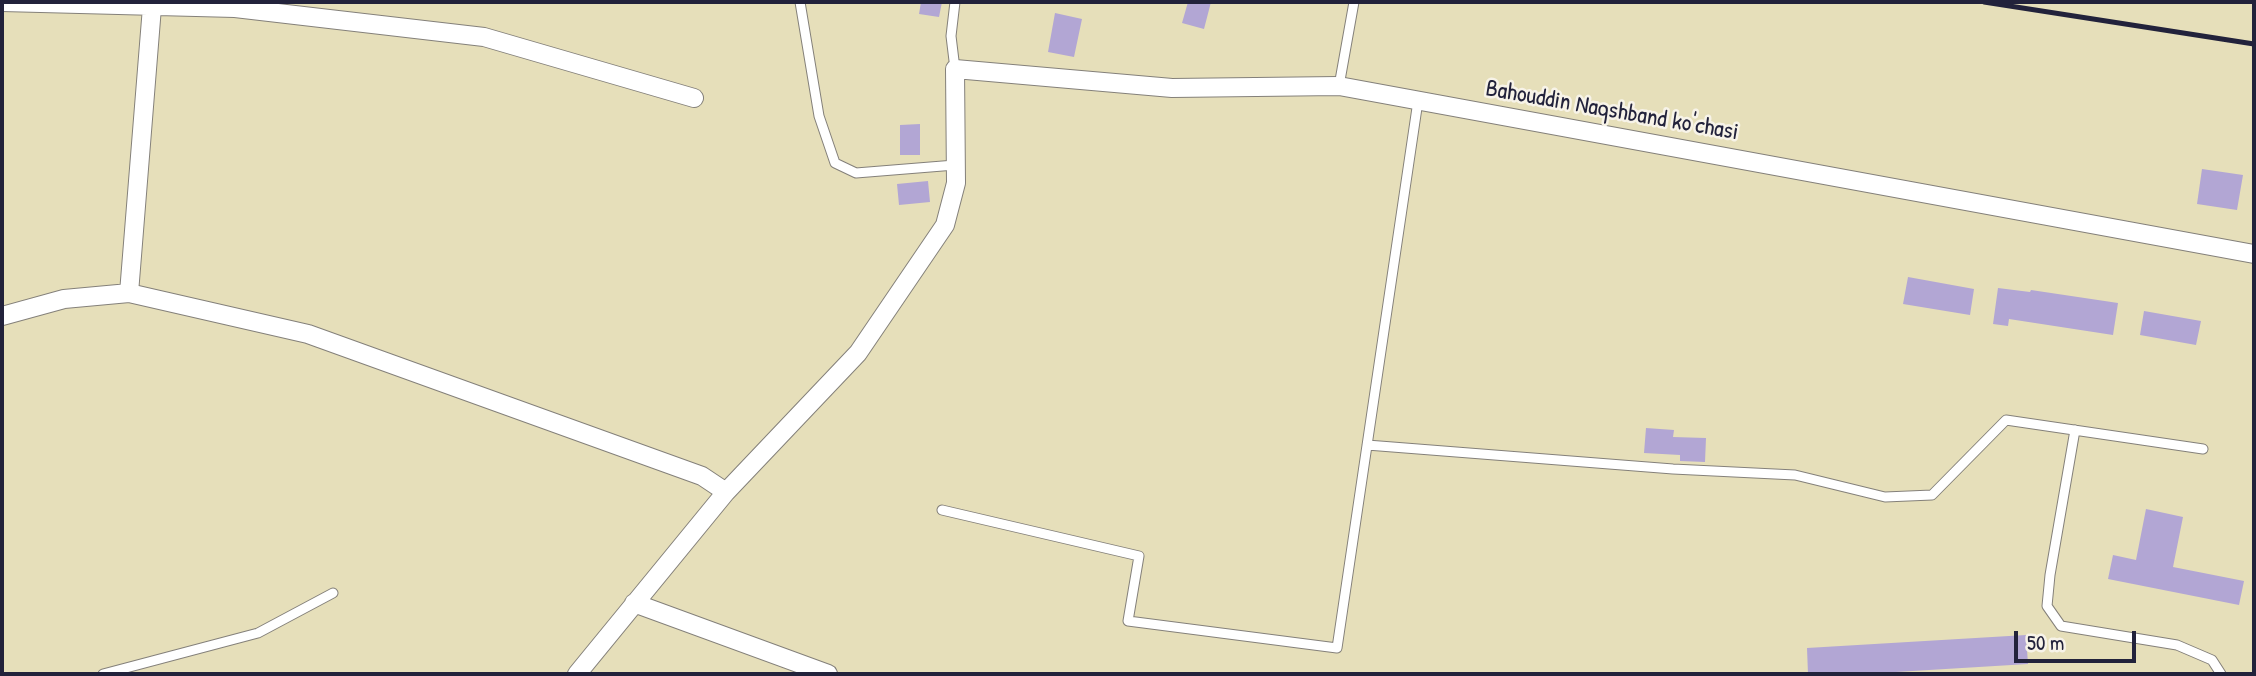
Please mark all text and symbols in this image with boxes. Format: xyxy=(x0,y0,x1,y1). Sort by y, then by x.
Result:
street label: Bahouddin Naqshband ko'chasi xyxy=(1483,75,1741,147)
scale bar xyxy=(2018,616,2140,660)
text: 50 m xyxy=(2027,628,2064,657)

